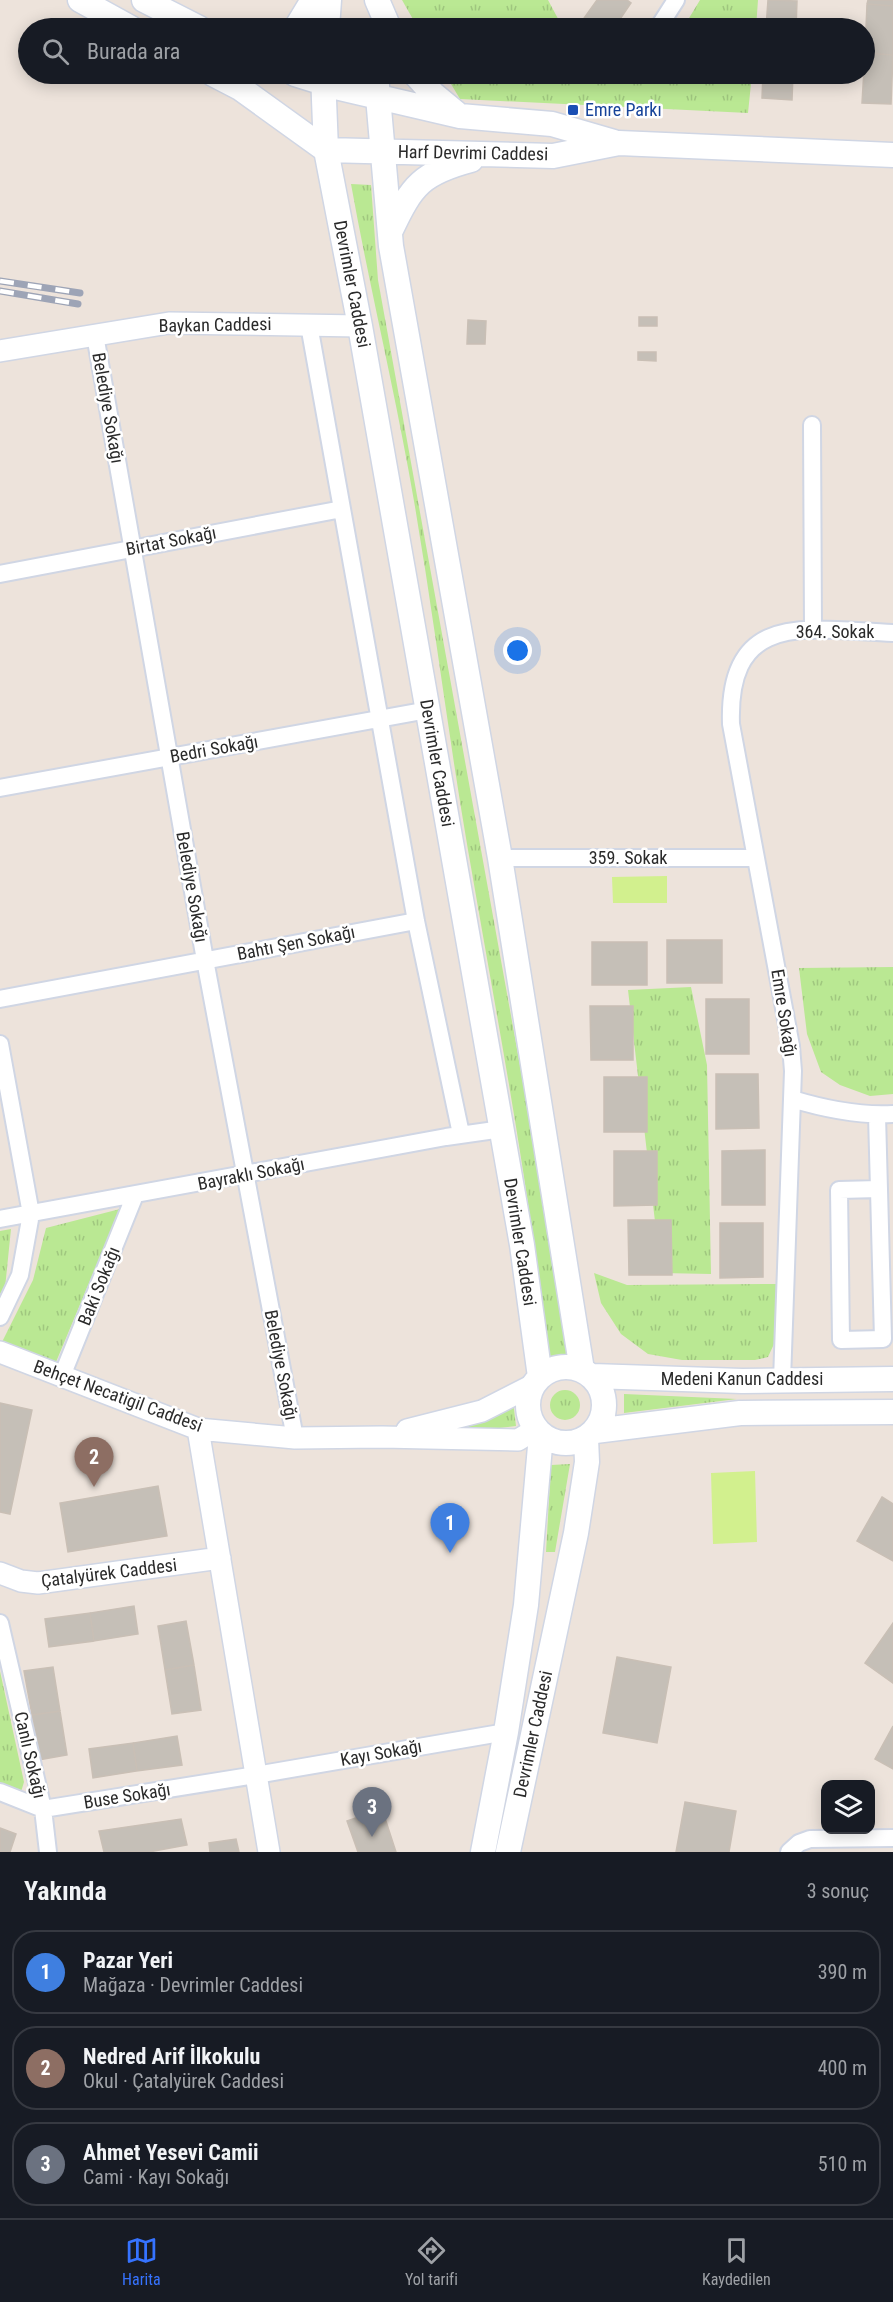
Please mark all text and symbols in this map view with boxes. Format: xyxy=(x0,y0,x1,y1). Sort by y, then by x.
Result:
search box xyxy=(18,18,875,84)
icon: search xyxy=(39,35,72,68)
text: Burada ara xyxy=(87,39,180,64)
place label: Emre Parkı xyxy=(585,99,662,120)
marker: Emre Parkı xyxy=(566,103,580,117)
street label: Harf Devrimi Caddesi xyxy=(398,141,548,164)
street label: Devrimler Caddesi xyxy=(330,219,375,349)
street label: Baykan Caddesi xyxy=(158,313,272,336)
street label: Belediye Sokağı xyxy=(88,351,129,465)
street label: Birtat Sokağı xyxy=(124,521,218,560)
street label: 364. Sokak xyxy=(796,621,874,642)
your location xyxy=(503,636,532,665)
street label: Devrimler Caddesi xyxy=(416,698,459,828)
street label: Bedri Sokağı xyxy=(168,730,260,767)
street label: Belediye Sokağı xyxy=(172,830,213,944)
street label: 359. Sokak xyxy=(589,847,667,868)
street label: Bahtı Şen Sokağı xyxy=(235,921,357,964)
street label: Emre Sokağı xyxy=(767,968,802,1058)
street label: Bayraklı Sokağı xyxy=(196,1153,306,1194)
street label: Devrimler Caddesi xyxy=(500,1177,541,1307)
street label: Baki Sokağı xyxy=(73,1243,124,1328)
street label: Belediye Sokağı xyxy=(260,1308,302,1422)
street label: Behçet Necatigil Caddesi xyxy=(31,1355,205,1436)
street label: Medeni Kanun Caddesi xyxy=(661,1368,823,1389)
pin: 2 xyxy=(74,1438,113,1487)
pin: 1 xyxy=(430,1504,470,1553)
street label: Çatalyürek Caddesi xyxy=(40,1554,178,1591)
street label: Devrimler Caddesi xyxy=(509,1669,556,1799)
street label: Canlı Sokağı xyxy=(10,1710,51,1800)
street label: Kayı Sokağı xyxy=(339,1735,423,1770)
street label: Buse Sokağı xyxy=(82,1778,172,1813)
map controls xyxy=(821,1780,875,1834)
button: layers xyxy=(821,1780,875,1834)
pin: 3 xyxy=(352,1788,392,1837)
text: Yakında xyxy=(24,1876,107,1906)
text: 3 sonuç xyxy=(807,1879,869,1903)
text: Pazar Yeri xyxy=(83,1948,173,1973)
text: 1 xyxy=(40,1960,51,1984)
text: 390 m xyxy=(818,1960,867,1984)
text: Mağaza · Devrimler Caddesi xyxy=(83,1973,303,1997)
text: Nedred Arif İlkokulu xyxy=(83,2044,260,2069)
text: 2 xyxy=(40,2056,51,2080)
text: 400 m xyxy=(818,2056,867,2080)
text: Okul · Çatalyürek Caddesi xyxy=(83,2069,284,2093)
text: Ahmet Yesevi Camii xyxy=(83,2140,259,2165)
text: 3 xyxy=(40,2152,51,2176)
text: 510 m xyxy=(818,2152,867,2176)
text: Cami · Kayı Sokağı xyxy=(83,2165,229,2189)
tab: Harita xyxy=(122,2234,161,2289)
tab: Yol tarifi xyxy=(405,2234,458,2289)
tab: Kaydedilen xyxy=(702,2234,771,2289)

